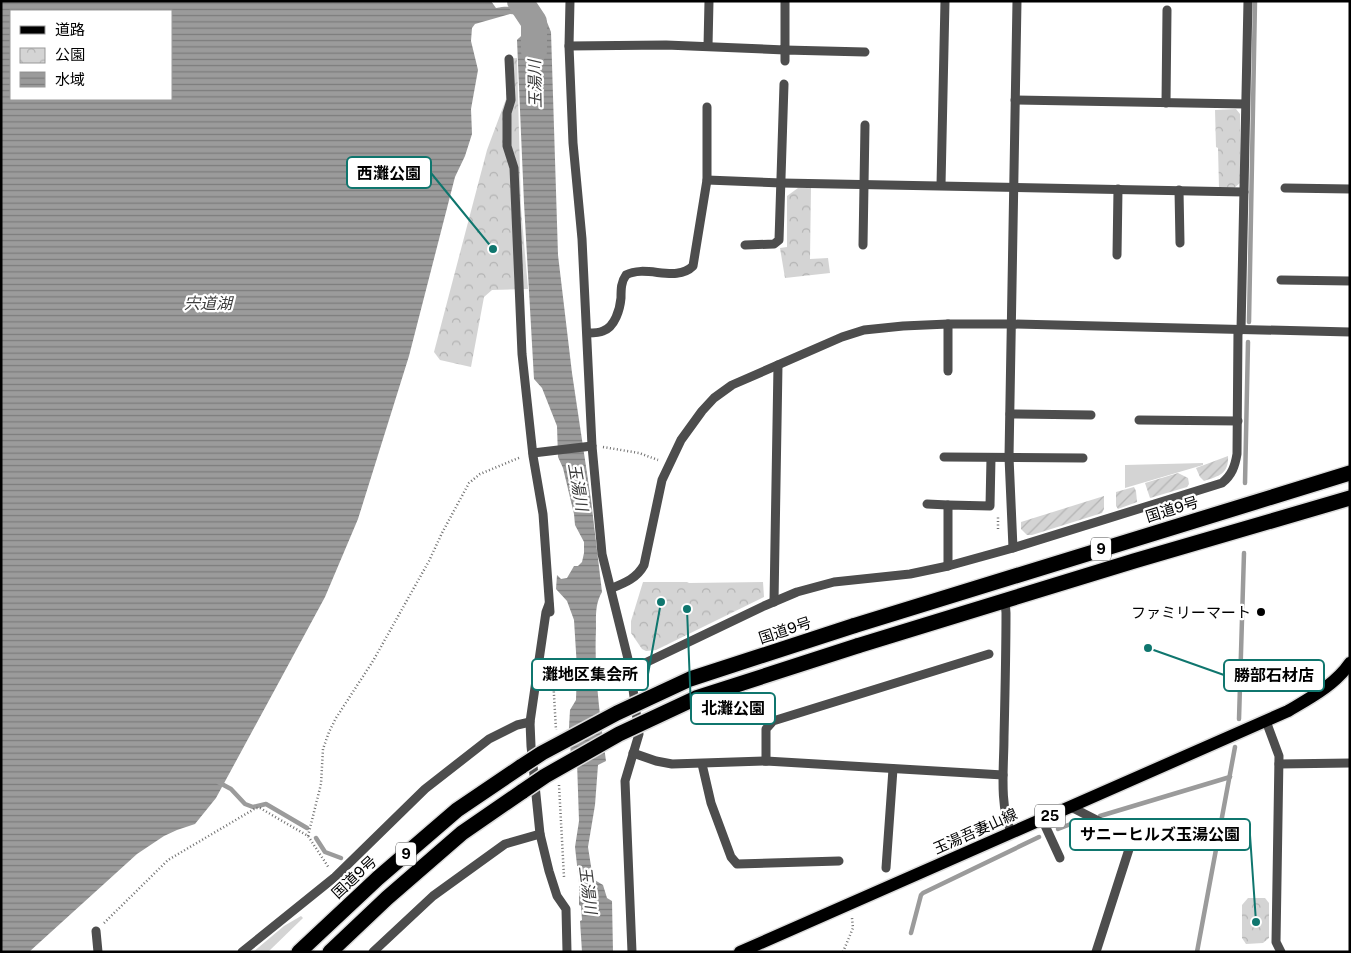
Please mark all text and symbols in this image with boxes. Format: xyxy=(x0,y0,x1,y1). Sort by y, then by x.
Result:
legend xyxy=(10,10,172,100)
text: 道路 xyxy=(55,21,85,38)
text: 公園 xyxy=(55,46,85,63)
water label: 玉湯川 xyxy=(525,58,545,108)
text: 水域 xyxy=(55,71,85,88)
callout: 西灘公園 xyxy=(347,157,431,188)
text: 西灘公園 xyxy=(357,164,421,183)
water label: 宍道湖 xyxy=(184,294,235,313)
water label: 玉湯川 xyxy=(564,462,592,514)
street label: 国道9号 xyxy=(1144,493,1200,525)
road number: 9 xyxy=(1091,538,1111,560)
place label: ファミリーマート xyxy=(1131,604,1251,621)
marker: ファミリーマート xyxy=(1255,606,1267,618)
street label: 国道9号 xyxy=(757,614,813,646)
callout: 灘地区集会所 xyxy=(532,659,648,690)
callout: 勝部石材店 xyxy=(1224,660,1324,691)
text: 灘地区集会所 xyxy=(542,665,638,684)
text: 勝部石材店 xyxy=(1234,666,1314,685)
callout: 北灘公園 xyxy=(691,693,775,724)
text: 北灘公園 xyxy=(701,699,765,718)
road number: 25 xyxy=(1035,804,1065,828)
street label: 玉湯吾妻山線 xyxy=(930,805,1020,857)
callout: サニーヒルズ玉湯公園 xyxy=(1070,819,1250,850)
text: サニーヒルズ玉湯公園 xyxy=(1080,825,1240,844)
road number: 9 xyxy=(396,842,416,866)
street label: 国道9号 xyxy=(328,852,380,902)
water label: 玉湯川 xyxy=(576,865,601,917)

